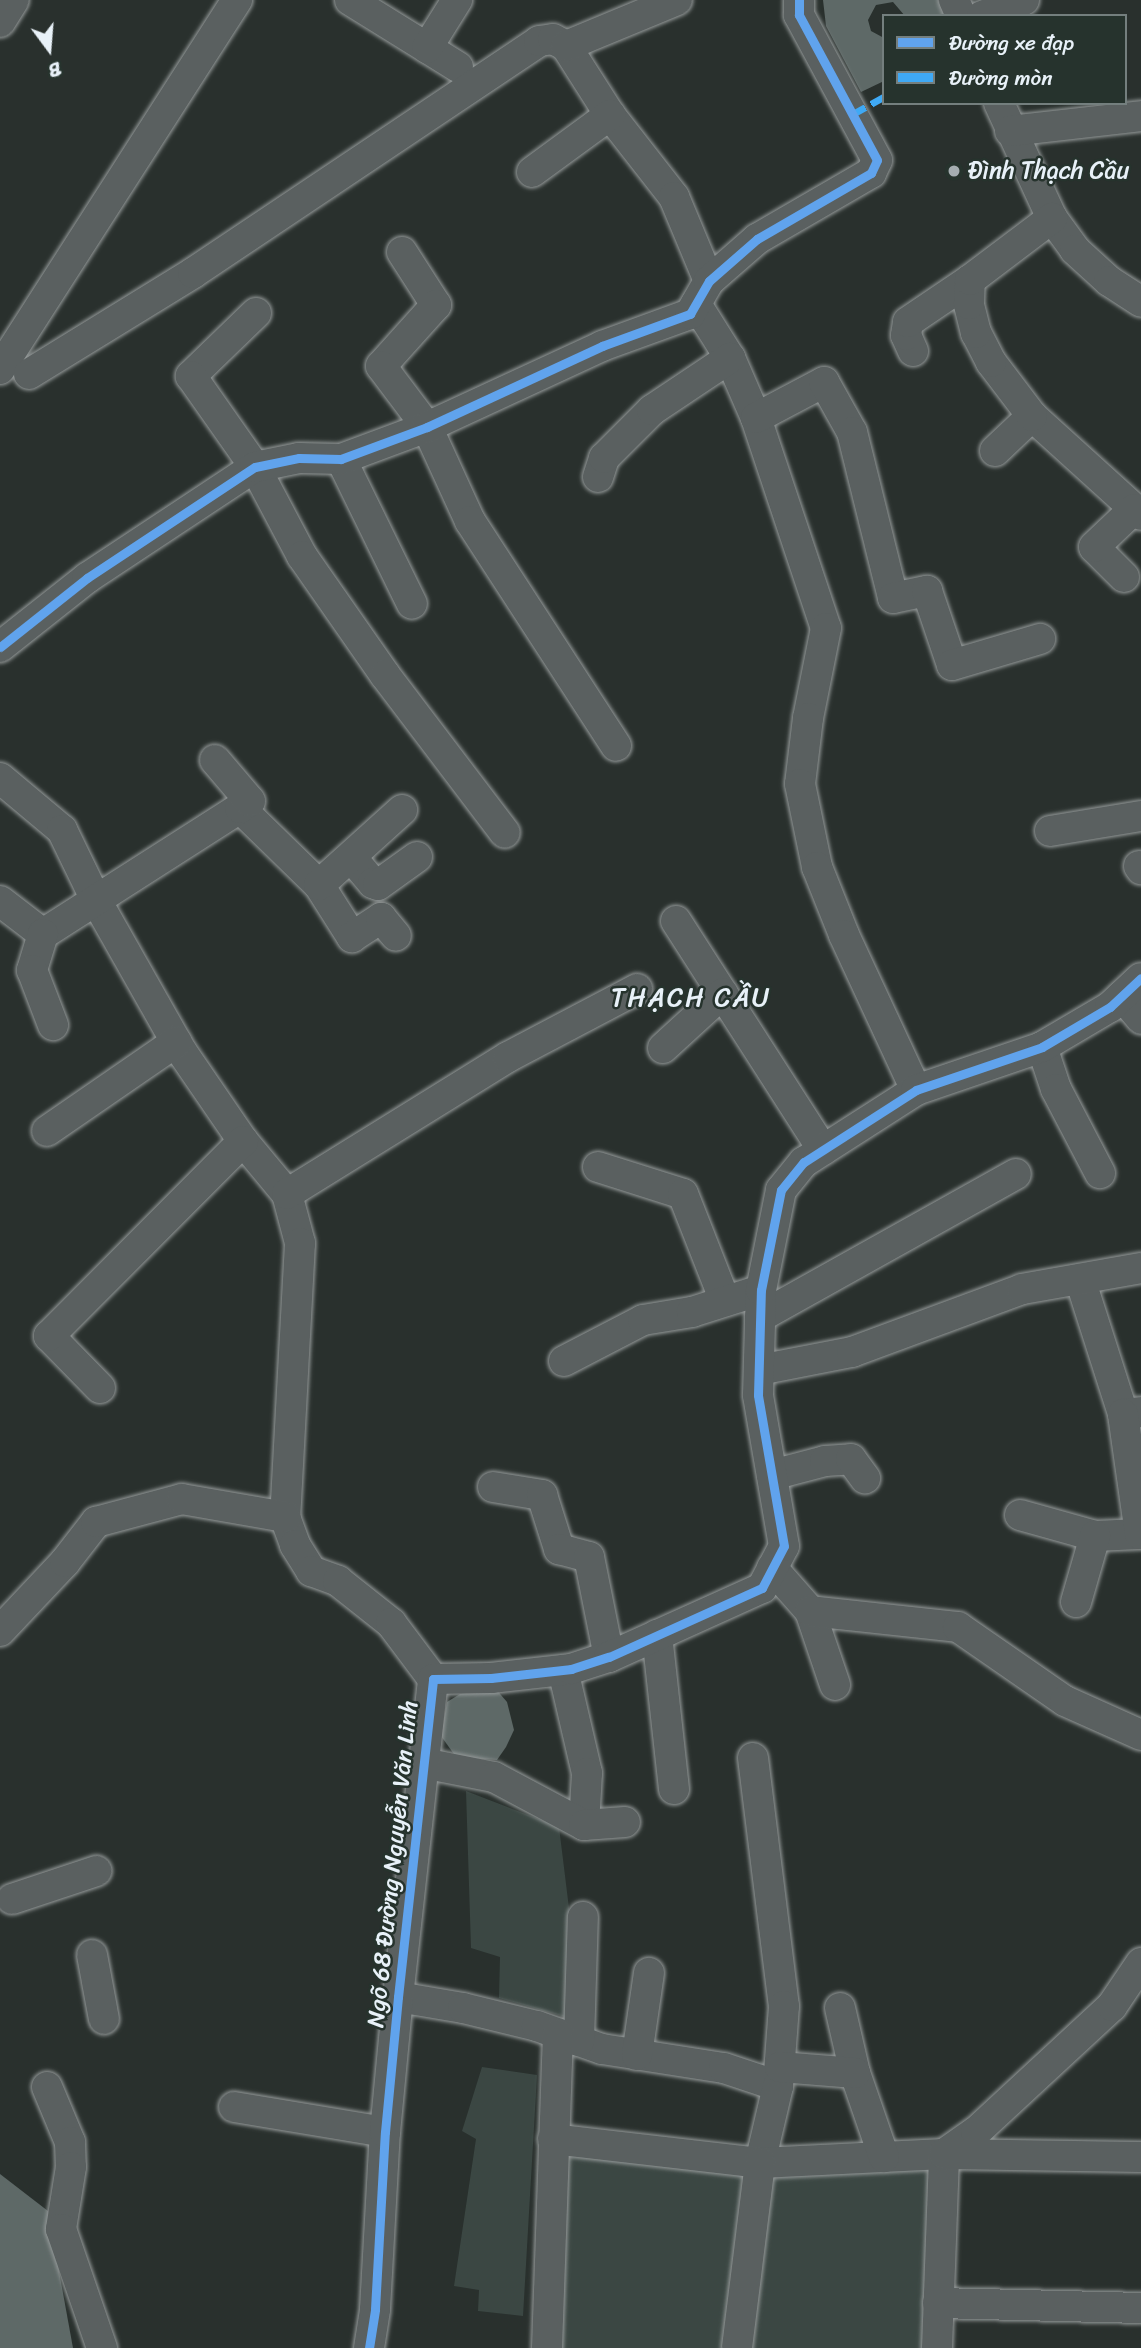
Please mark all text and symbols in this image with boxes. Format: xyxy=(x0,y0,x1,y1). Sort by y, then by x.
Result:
north arrow xyxy=(14,14,84,84)
legend xyxy=(882,14,1127,105)
text: Đường xe đạp xyxy=(949,24,1074,62)
text: B xyxy=(45,52,65,87)
text: Đường mòn xyxy=(949,59,1053,97)
place label: Đình Thạch Cầu xyxy=(968,157,1129,185)
marker: Đình Thạch Cầu xyxy=(946,163,962,179)
district label: THẠCH CẦU xyxy=(612,982,770,1014)
street label: Ngõ 68 Đường Nguyễn Văn Linh xyxy=(361,1699,425,2029)

